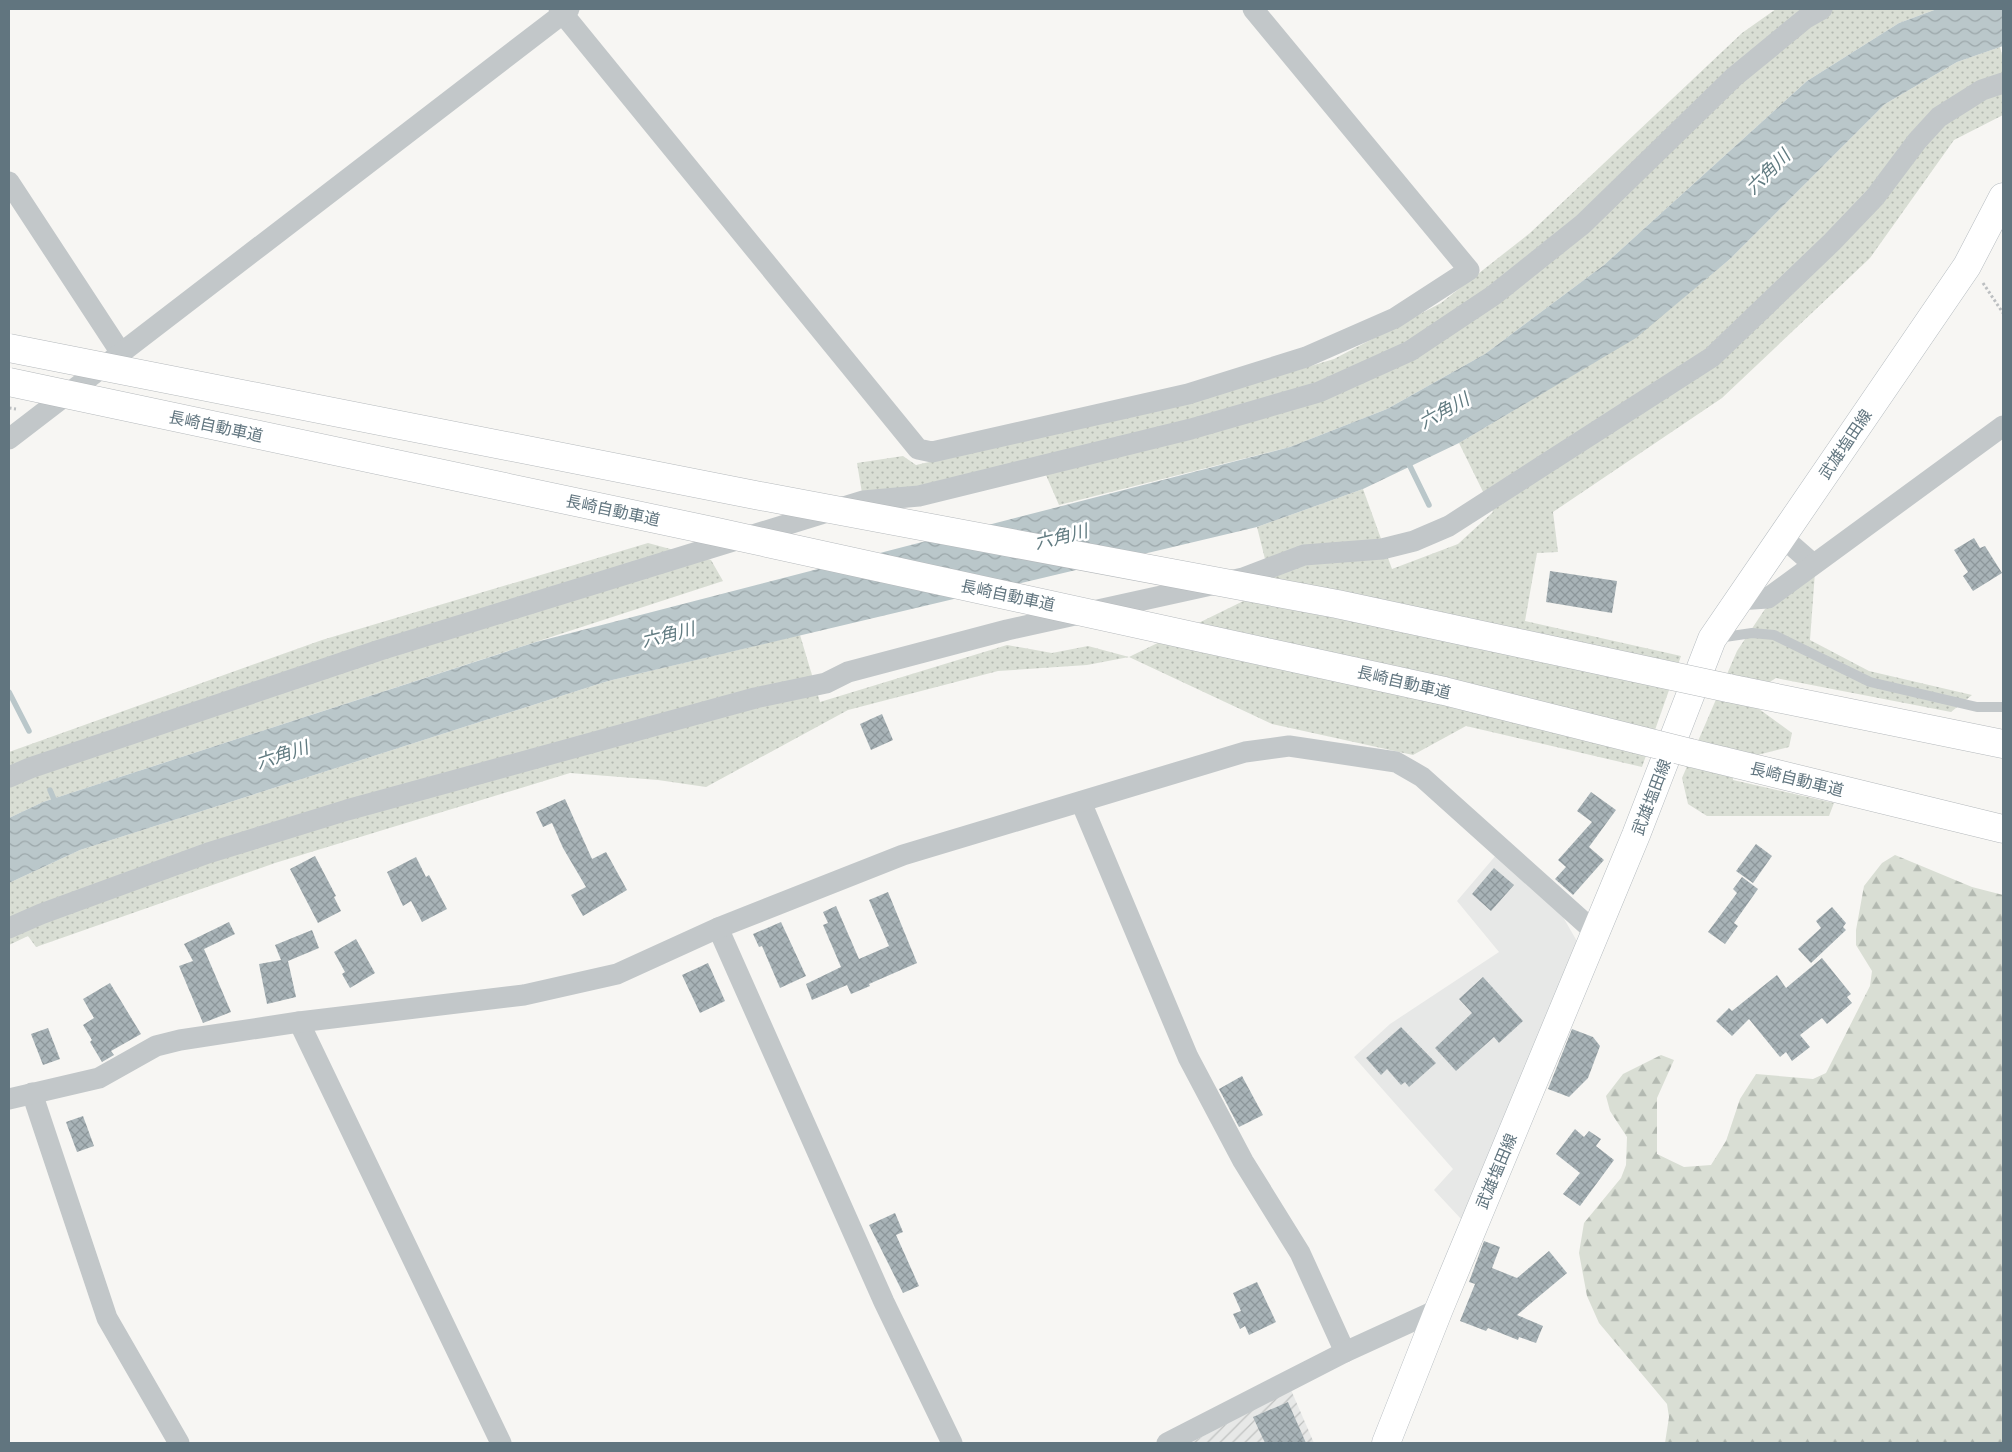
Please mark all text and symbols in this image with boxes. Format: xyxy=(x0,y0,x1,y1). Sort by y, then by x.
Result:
water label: 六角川 xyxy=(1741,144,1795,197)
water label: 六角川 xyxy=(1415,387,1474,432)
street label: 武雄塩田線 xyxy=(1815,406,1875,482)
street label: 長崎自動車道 xyxy=(167,407,265,445)
street label: 長崎自動車道 xyxy=(564,491,662,529)
water label: 六角川 xyxy=(1032,519,1091,552)
street label: 長崎自動車道 xyxy=(959,576,1057,614)
water label: 六角川 xyxy=(639,617,698,650)
street label: 長崎自動車道 xyxy=(1355,662,1453,702)
water label: 六角川 xyxy=(253,736,312,772)
street label: 武雄塩田線 xyxy=(1628,756,1674,838)
street label: 長崎自動車道 xyxy=(1748,759,1846,799)
street label: 武雄塩田線 xyxy=(1472,1131,1520,1211)

